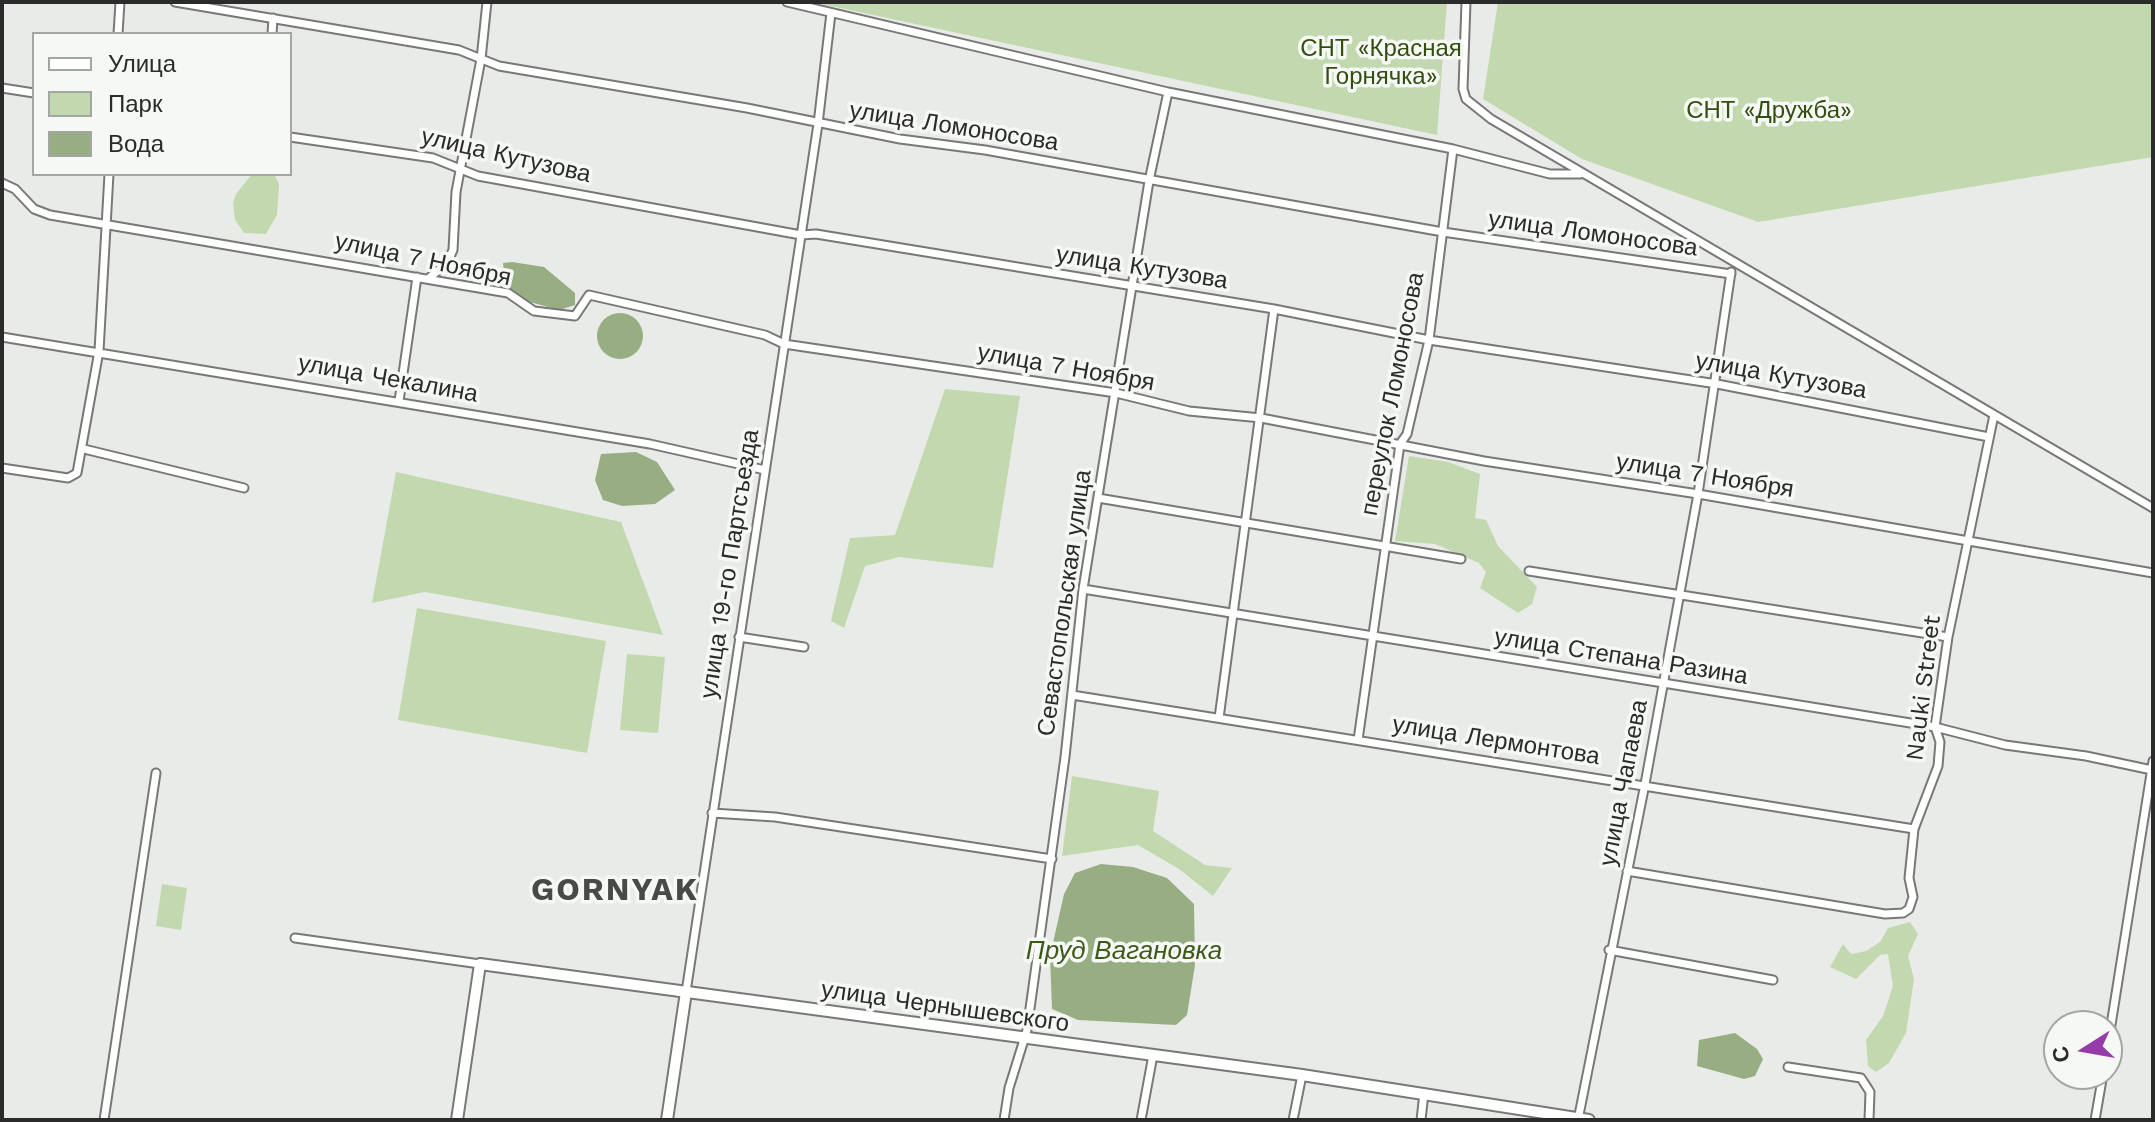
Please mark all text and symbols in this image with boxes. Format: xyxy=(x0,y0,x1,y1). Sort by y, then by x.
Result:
legend xyxy=(32,32,292,176)
park label: СНТ «Красная Горнячка» xyxy=(1300,35,1462,91)
text: Улица xyxy=(108,50,176,78)
text: Парк xyxy=(108,90,162,118)
street label: улица Ломоносова xyxy=(847,96,1061,158)
park label: СНТ «Дружба» xyxy=(1686,97,1852,125)
street label: улица Кутузова xyxy=(418,122,594,190)
text: Вода xyxy=(108,130,164,158)
street label: улица Ломоносова xyxy=(1486,205,1700,263)
street label: улица 7 Ноября xyxy=(332,227,514,293)
street label: улица Кутузова xyxy=(1054,240,1230,296)
street label: переулок Ломоносова xyxy=(1355,270,1431,518)
street label: улица 7 Ноября xyxy=(975,338,1157,398)
street label: улица Кутузова xyxy=(1693,347,1869,405)
street label: улица Чекалина xyxy=(296,349,480,409)
street label: улица 19-го Партсъезда xyxy=(694,427,766,701)
street label: улица 7 Ноября xyxy=(1614,448,1796,504)
street label: Севастопольская улица xyxy=(1032,468,1098,738)
street label: Nauki Street xyxy=(1901,614,1947,762)
street label: улица Степана Разина xyxy=(1492,623,1750,691)
street label: улица Чапаева xyxy=(1594,697,1654,869)
street label: улица Лермонтова xyxy=(1390,710,1602,772)
district label: GORNYAK xyxy=(531,872,699,910)
water label: Пруд Вагановка xyxy=(1026,935,1222,967)
street label: улица Чернышевского xyxy=(819,975,1071,1039)
north arrow xyxy=(2043,1010,2123,1090)
text: С xyxy=(2047,1044,2075,1064)

